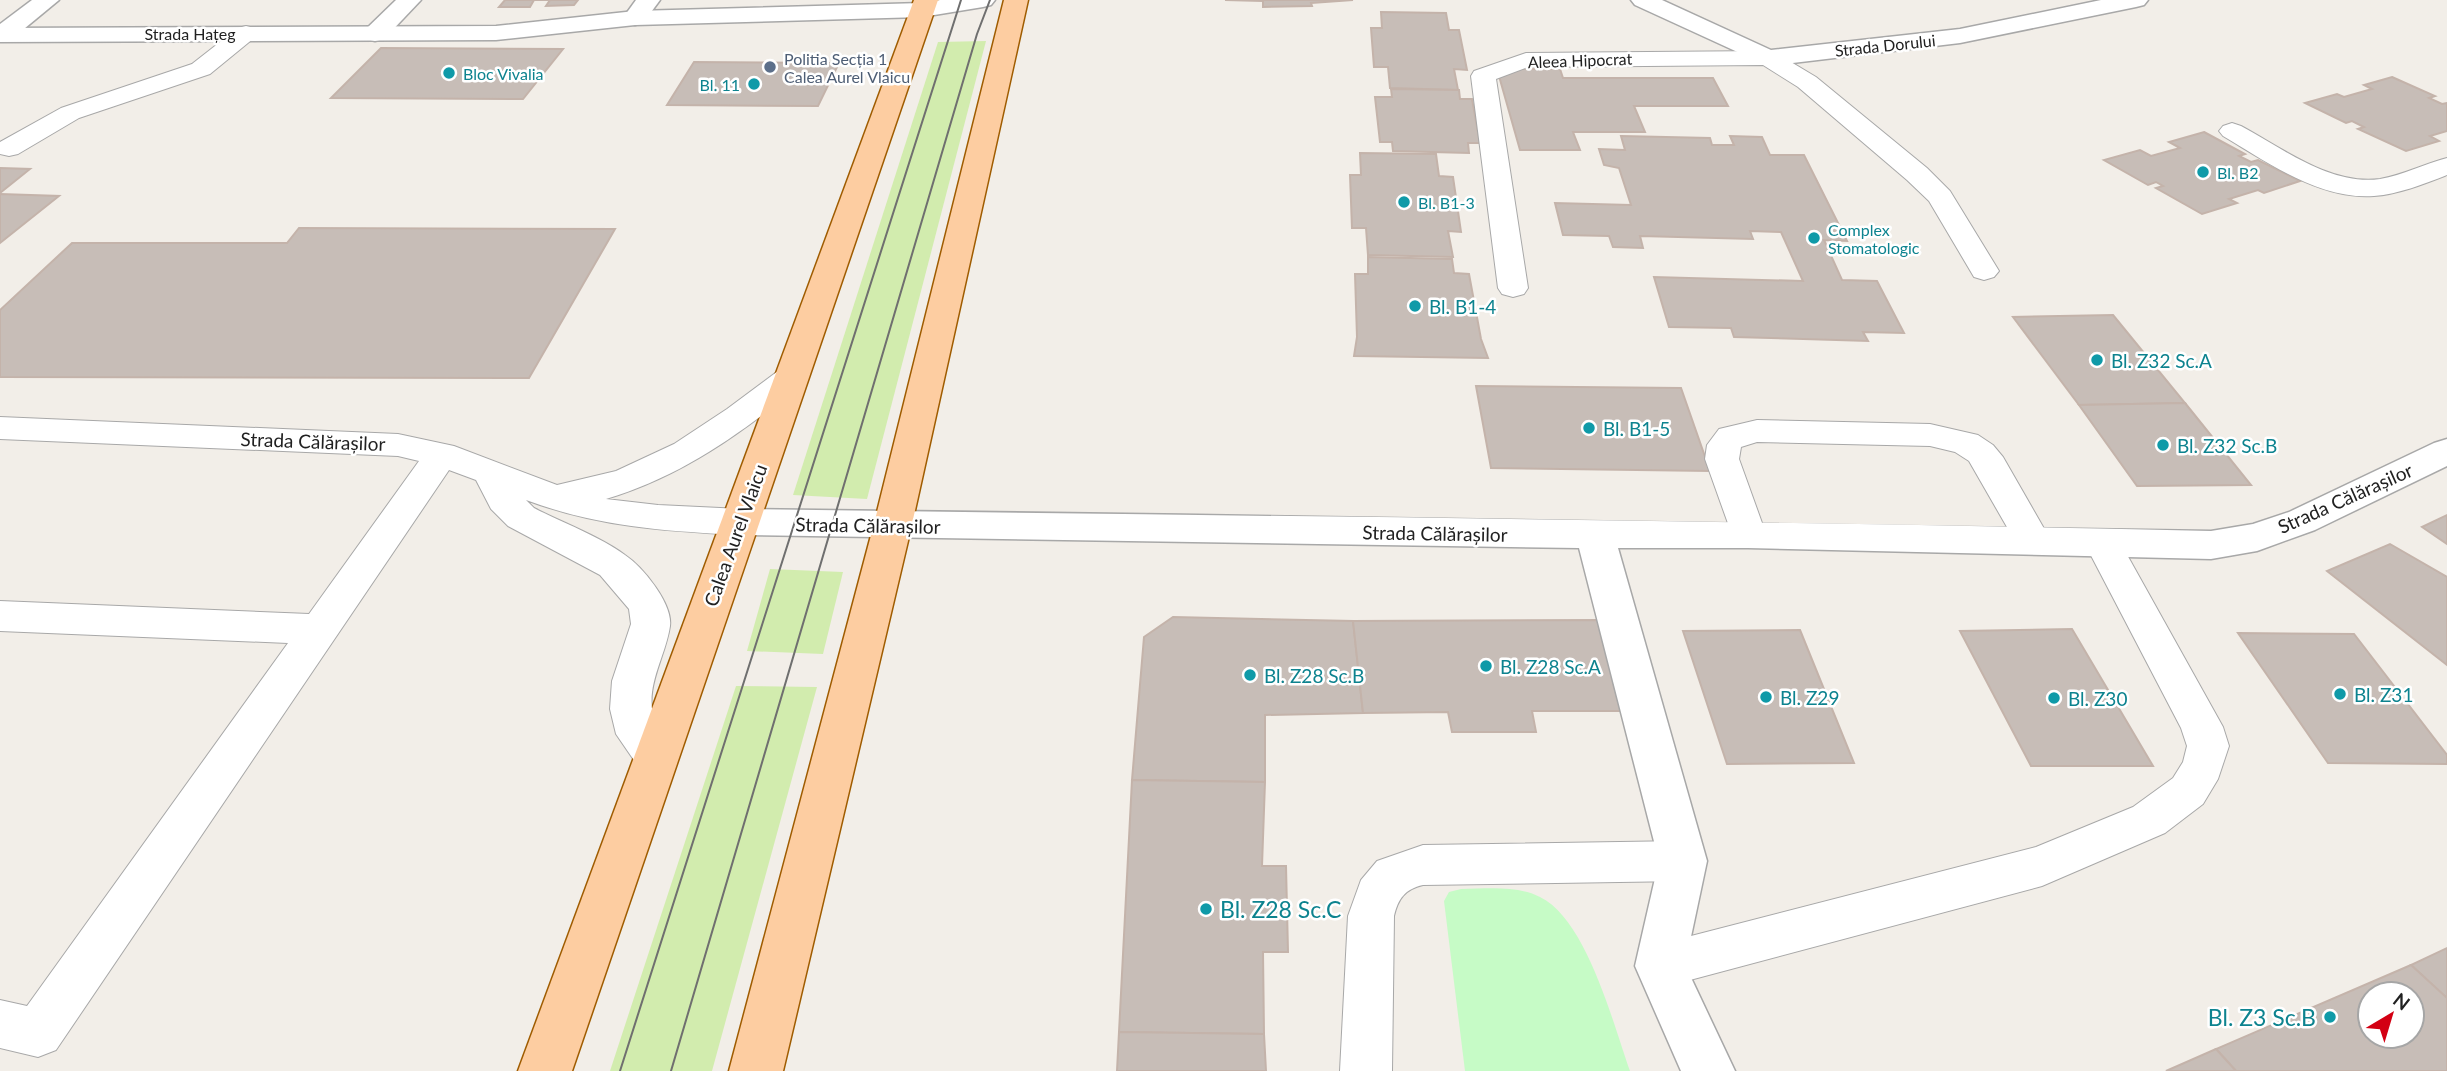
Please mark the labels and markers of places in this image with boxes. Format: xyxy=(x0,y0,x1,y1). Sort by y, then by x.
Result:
place label: Politia Secția 1 Calea Aurel Vlaicu xyxy=(784,49,910,86)
marker: Politia Secția 1 Calea Aurel Vlaicu xyxy=(762,59,778,75)
place label: Bloc Vivalia xyxy=(463,64,543,83)
marker: Bloc Vivalia xyxy=(441,65,457,81)
place label: Bl. 11 xyxy=(700,75,740,94)
marker: Bl. 11 xyxy=(746,76,762,92)
place label: Bl. B2 xyxy=(2217,163,2258,182)
marker: Bl. B2 xyxy=(2195,164,2211,180)
place label: Bl. B1-3 xyxy=(1418,193,1475,212)
marker: Bl. B1-3 xyxy=(1396,194,1412,210)
place label: Complex Stomatologic xyxy=(1828,220,1920,257)
marker: Complex Stomatologic xyxy=(1806,230,1822,246)
place label: Bl. B1-4 xyxy=(1429,295,1496,318)
marker: Bl. B1-4 xyxy=(1407,298,1423,314)
place label: Bl. Z32 Sc.A xyxy=(2111,349,2212,372)
marker: Bl. Z32 Sc.A xyxy=(2089,352,2105,368)
place label: Bl. B1-5 xyxy=(1603,417,1670,440)
marker: Bl. B1-5 xyxy=(1581,420,1597,436)
place label: Bl. Z32 Sc.B xyxy=(2177,434,2277,457)
marker: Bl. Z32 Sc.B xyxy=(2155,437,2171,453)
place label: Bl. Z28 Sc.A xyxy=(1500,655,1601,678)
marker: Bl. Z28 Sc.A xyxy=(1478,658,1494,674)
place label: Bl. Z28 Sc.B xyxy=(1264,664,1364,687)
marker: Bl. Z28 Sc.B xyxy=(1242,667,1258,683)
place label: Bl. Z31 xyxy=(2354,683,2413,706)
place label: Bl. Z29 xyxy=(1780,686,1839,709)
marker: Bl. Z31 xyxy=(2332,686,2348,702)
place label: Bl. Z30 xyxy=(2068,687,2127,710)
marker: Bl. Z29 xyxy=(1758,689,1774,705)
marker: Bl. Z30 xyxy=(2046,690,2062,706)
place label: Bl. Z28 Sc.C xyxy=(1220,895,1341,923)
marker: Bl. Z28 Sc.C xyxy=(1198,901,1214,917)
place label: Bl. Z3 Sc.B xyxy=(2208,1003,2316,1031)
marker: Bl. Z3 Sc.B xyxy=(2322,1009,2338,1025)

